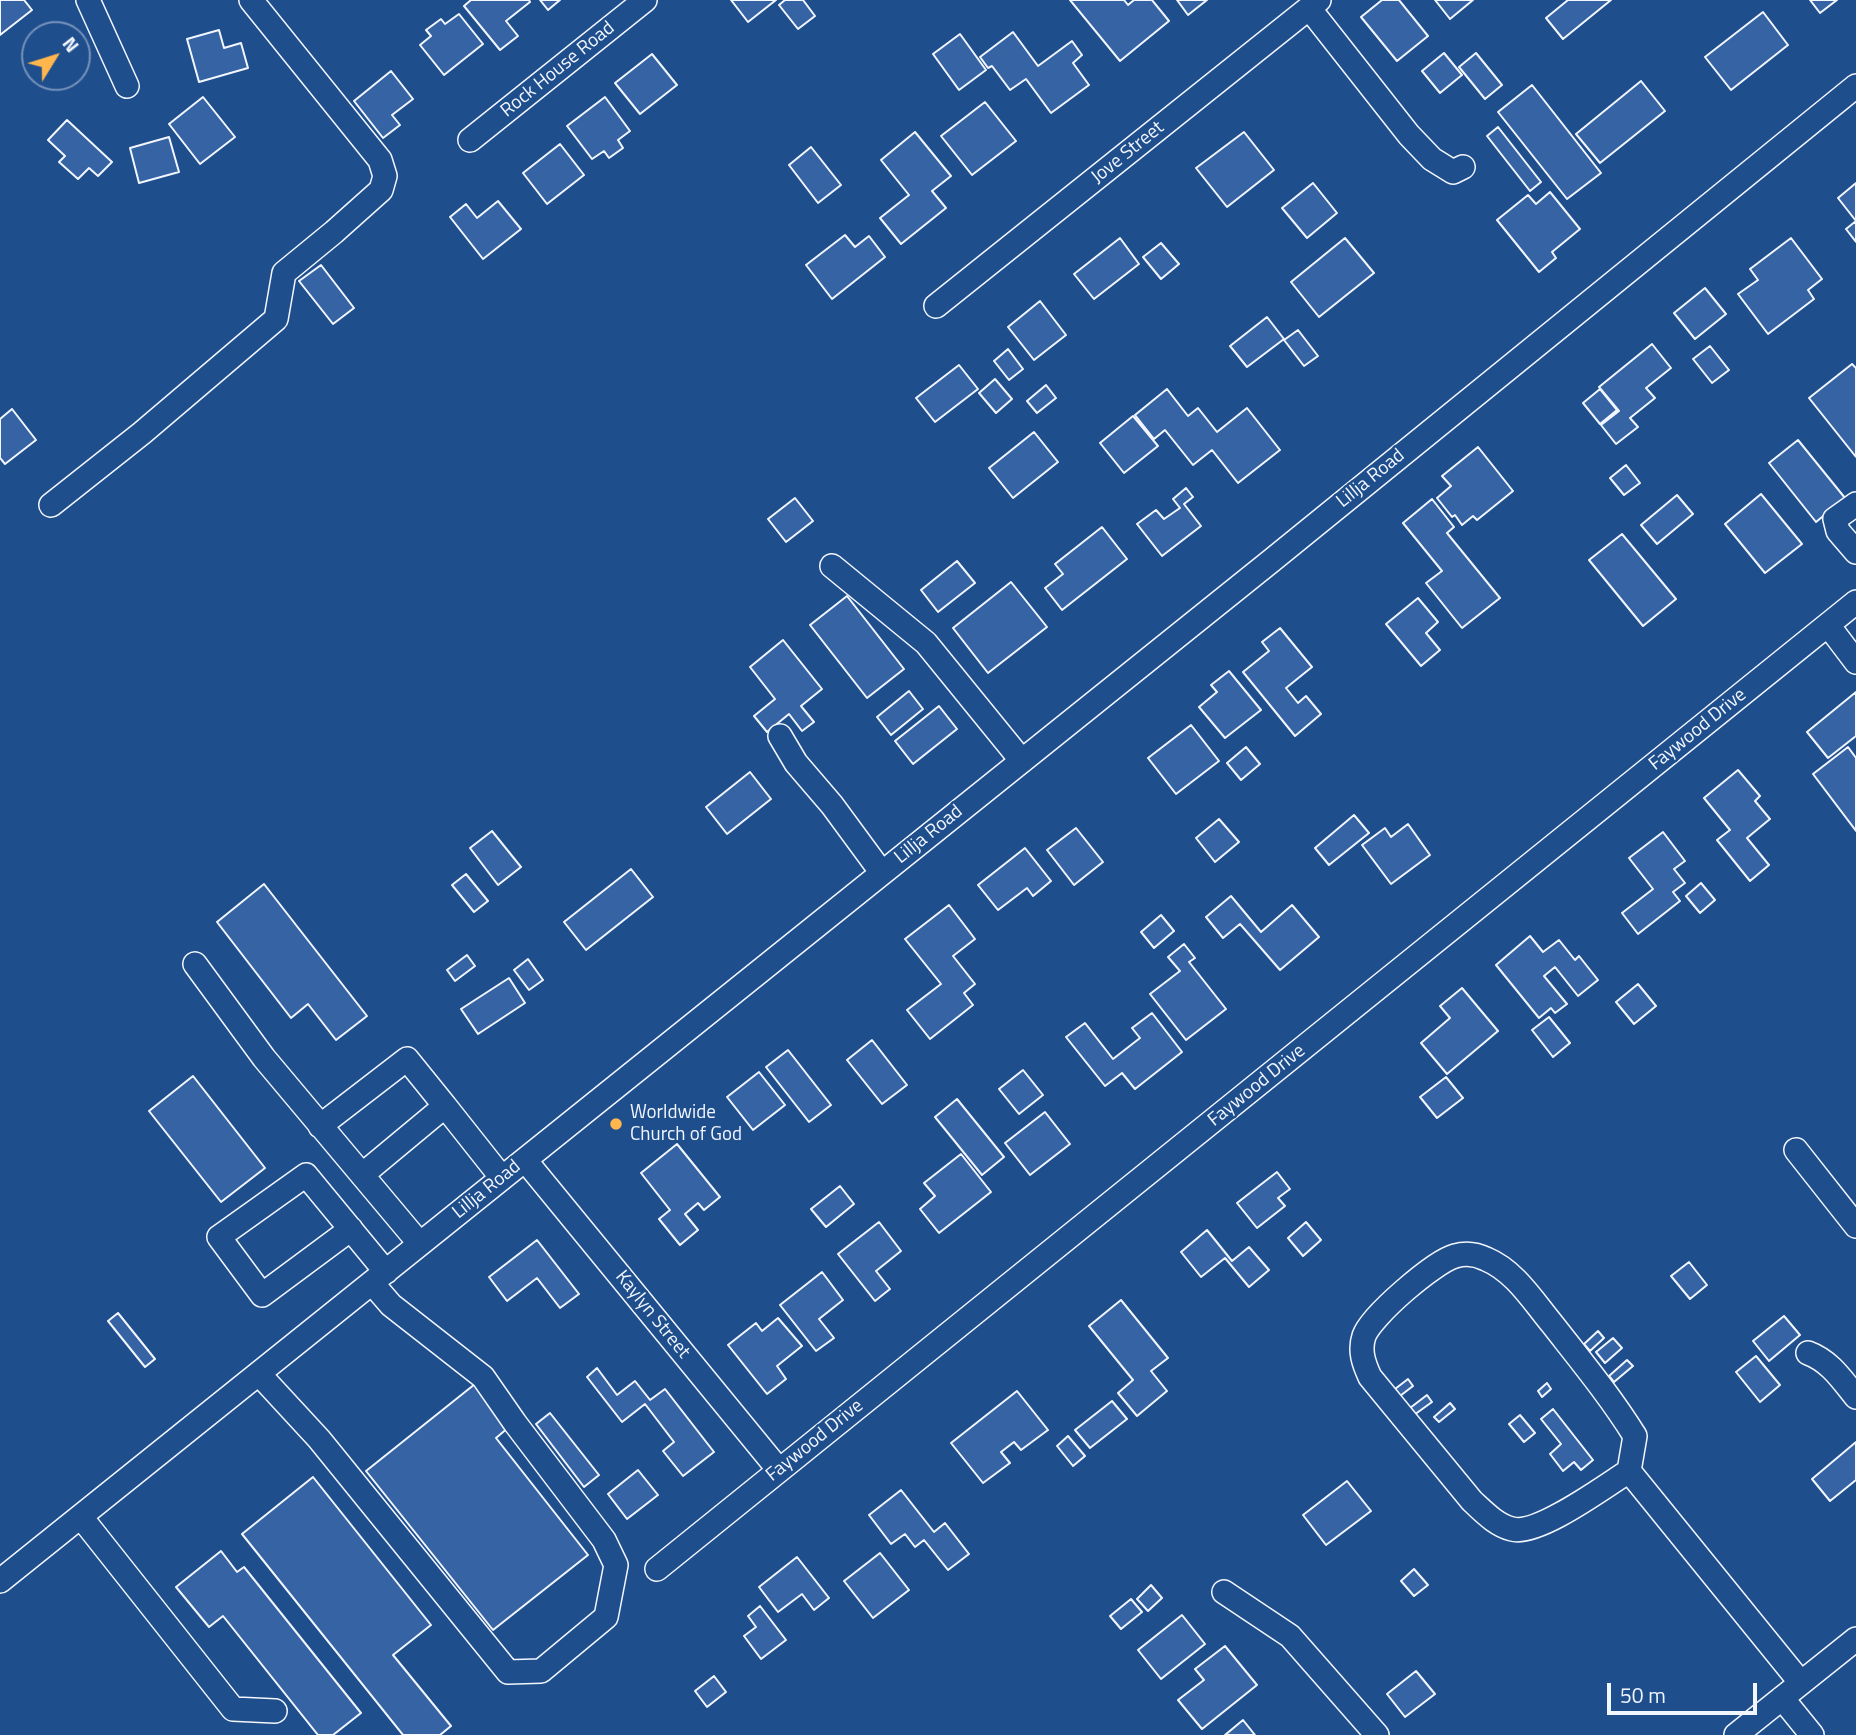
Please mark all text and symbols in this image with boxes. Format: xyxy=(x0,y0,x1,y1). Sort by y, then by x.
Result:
street label: Rock House Road xyxy=(497,17,619,123)
north arrow xyxy=(21,21,91,91)
text: N xyxy=(56,30,87,58)
street label: Jove Street xyxy=(1087,117,1169,189)
street label: Lillja Road xyxy=(1332,445,1410,513)
street label: Faywood Drive xyxy=(1645,684,1751,776)
street label: Lillja Road xyxy=(890,801,968,869)
street label: Faywood Drive xyxy=(1204,1040,1310,1132)
place label: Worldwide Church of God xyxy=(630,1102,742,1146)
marker: Worldwide Church of God xyxy=(608,1116,624,1132)
street label: Lillja Road xyxy=(448,1156,526,1224)
street label: Kaylyn Street xyxy=(610,1267,694,1363)
street label: Faywood Drive xyxy=(762,1395,868,1487)
scale bar xyxy=(1611,1668,1762,1712)
text: 50 m xyxy=(1620,1679,1666,1711)

